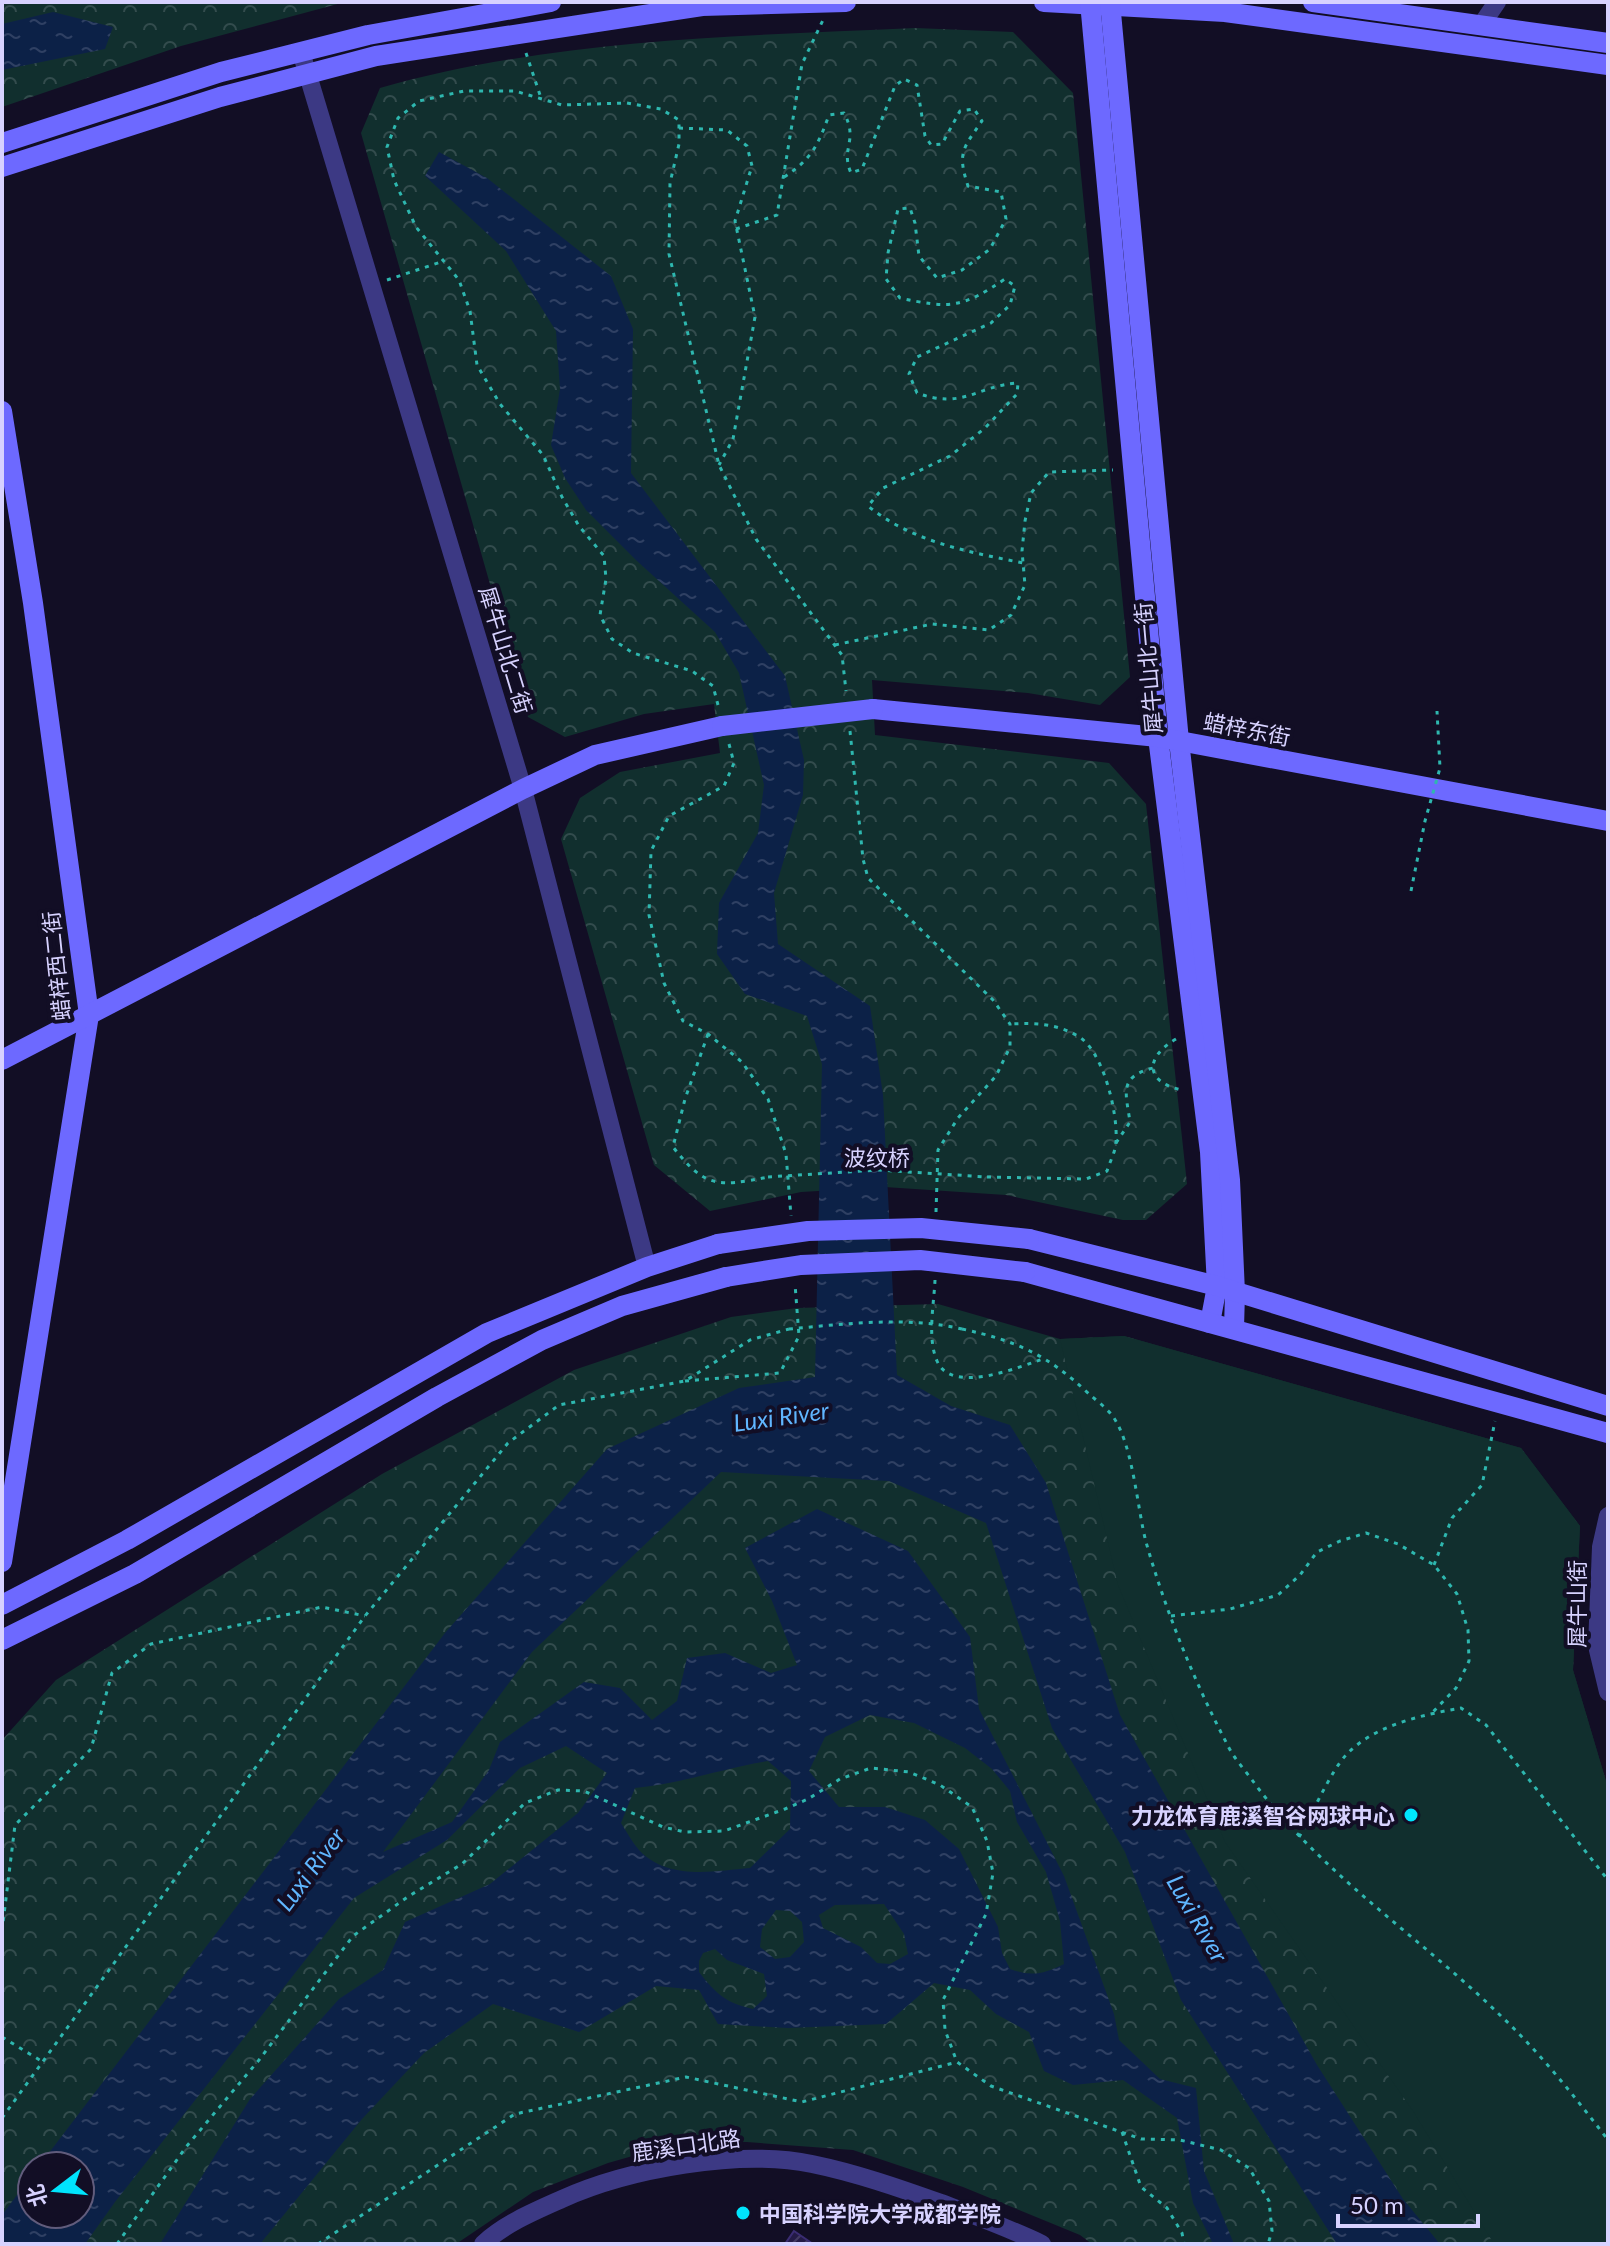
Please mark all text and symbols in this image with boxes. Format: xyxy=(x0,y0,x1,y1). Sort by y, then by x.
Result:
street label: 犀牛山北二街 xyxy=(474,583,538,717)
street label: 犀牛山北一街 xyxy=(1129,601,1167,735)
street label: 蜡梓东街 xyxy=(1201,707,1293,751)
street label: 蜡梓西二街 xyxy=(37,910,75,1022)
street label: 波纹桥 xyxy=(844,1144,910,1171)
water label: Luxi River xyxy=(731,1395,831,1437)
street label: 犀牛山街 xyxy=(1563,1560,1590,1648)
place label: 力龙体育鹿溪智谷网球中心 xyxy=(1131,1802,1395,1829)
marker: 力龙体育鹿溪智谷网球中心 xyxy=(1402,1806,1420,1824)
water label: Luxi River xyxy=(270,1821,351,1916)
water label: Luxi River xyxy=(1161,1869,1235,1968)
street label: 鹿溪口北路 xyxy=(630,2124,742,2166)
north arrow xyxy=(16,2150,96,2230)
scale bar xyxy=(1338,2178,1478,2228)
text: 北 xyxy=(20,2181,52,2210)
text: 50 m xyxy=(1350,2190,1404,2219)
place label: 中国科学院大学成都学院 xyxy=(759,2200,1001,2227)
marker: 中国科学院大学成都学院 xyxy=(734,2204,752,2222)

